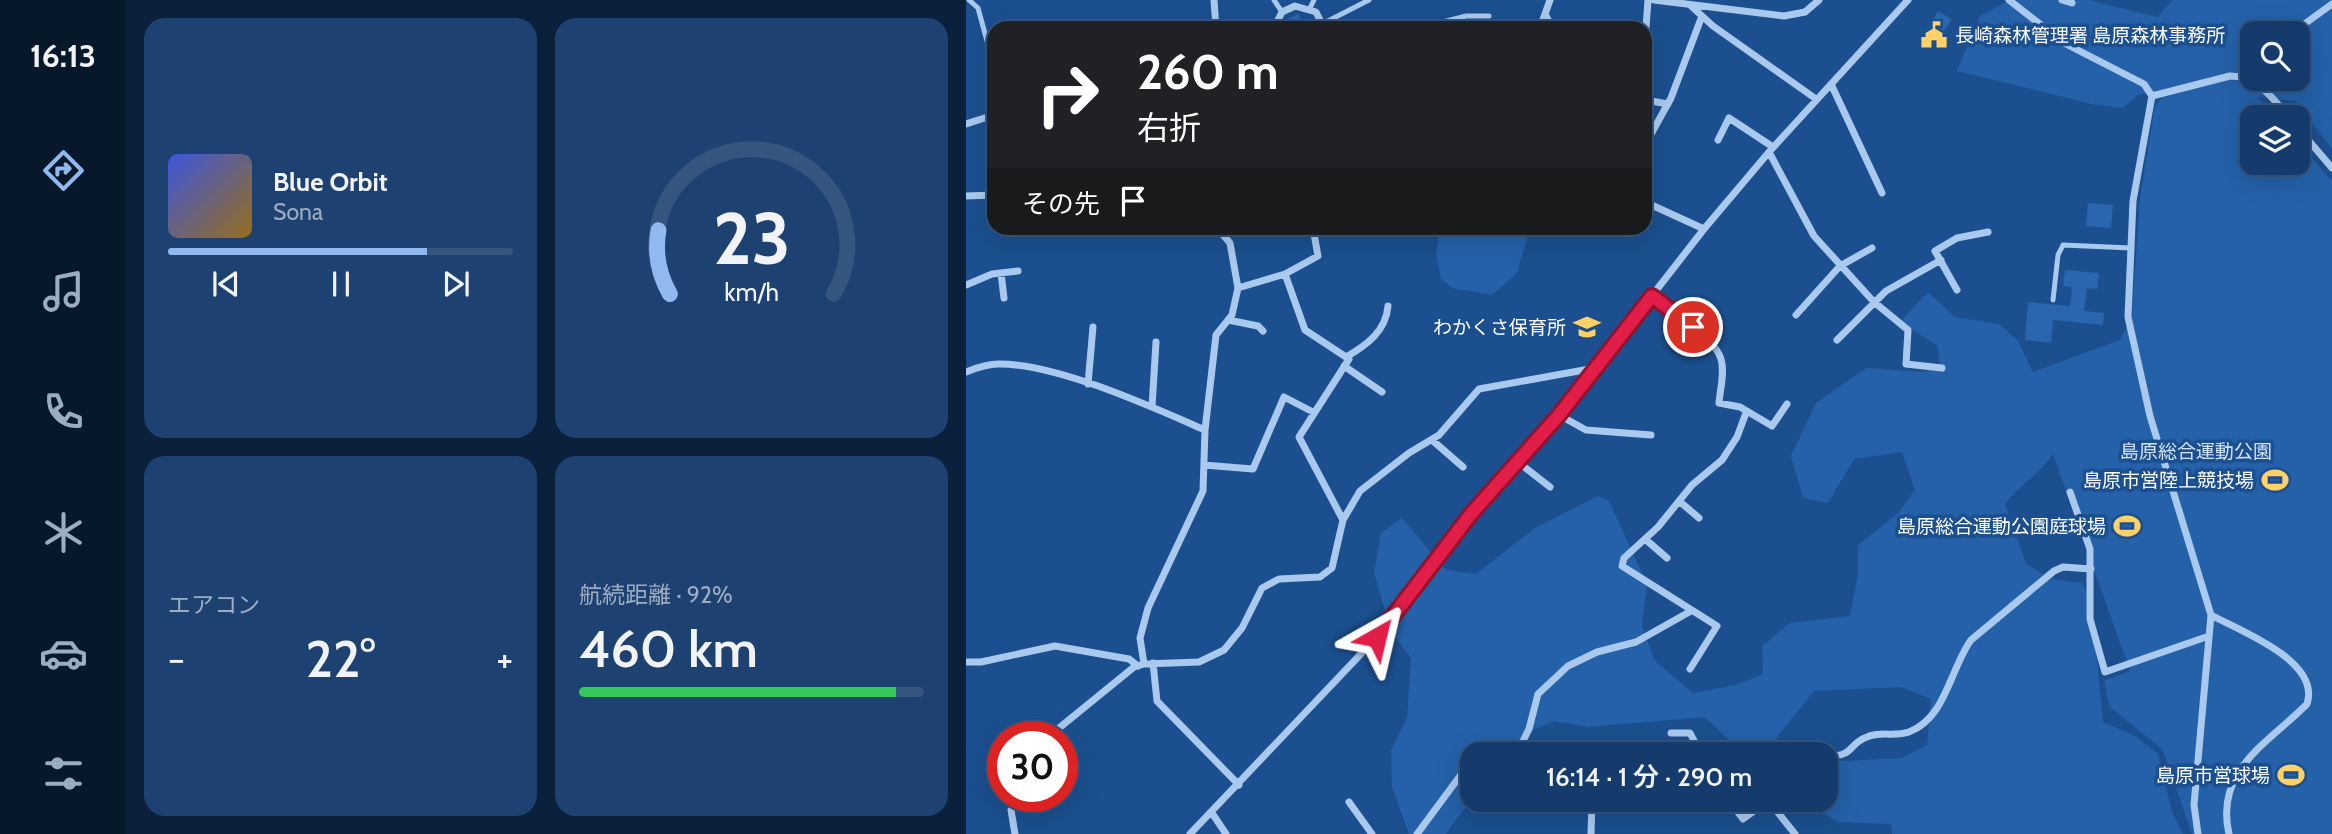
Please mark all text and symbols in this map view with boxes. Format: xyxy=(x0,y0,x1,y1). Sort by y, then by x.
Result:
public building icon: 長崎森林管理署 島原森林事務所 xyxy=(1919,20,1949,50)
map controls xyxy=(2240,21,2310,175)
button: search xyxy=(2240,21,2310,91)
place label: 長崎森林管理署 島原森林事務所 xyxy=(1955,24,2225,47)
text: 16:13 xyxy=(30,36,96,75)
text: 260 m xyxy=(1137,42,1279,101)
icon: right xyxy=(1022,49,1113,140)
button: layers xyxy=(2240,105,2310,175)
text: 右折 xyxy=(1137,108,1201,147)
icon: directions xyxy=(39,146,88,195)
text: Blue Orbit xyxy=(273,166,388,198)
icon: arrive xyxy=(1114,182,1152,220)
text: その先 xyxy=(1022,188,1100,220)
text: 23 xyxy=(713,195,790,283)
text: Sona xyxy=(273,198,323,226)
icon: previous xyxy=(207,265,245,303)
icon: pause xyxy=(322,265,360,303)
icon: next xyxy=(437,265,475,303)
icon: music xyxy=(39,267,88,316)
text: km/h xyxy=(724,277,779,307)
pin xyxy=(1663,297,1723,357)
icon: arrive xyxy=(1674,308,1712,346)
school or university icon: わかくさ保育所 xyxy=(1572,312,1602,342)
place label: わかくさ保育所 xyxy=(1433,316,1566,339)
icon: phone xyxy=(39,387,88,436)
park label: 島原総合運動公園 xyxy=(2120,440,2272,463)
sports icon: 島原市営陸上競技場 xyxy=(2260,465,2290,495)
place label: 島原市営陸上競技場 xyxy=(2083,469,2254,492)
icon: climate xyxy=(39,508,88,557)
sports icon: 島原総合運動公園庭球場 xyxy=(2112,511,2142,541)
place label: 島原総合運動公園庭球場 xyxy=(1897,515,2106,538)
text: 航続距離 · 92% xyxy=(579,581,733,609)
text: エアコン xyxy=(168,591,260,619)
position arrow xyxy=(1340,600,1414,674)
text: 460 km xyxy=(579,617,758,680)
text: 22° xyxy=(306,627,375,690)
icon: car xyxy=(39,629,88,678)
text: − xyxy=(168,635,185,682)
text: + xyxy=(496,635,513,682)
speed limit sign: 30 xyxy=(987,721,1078,812)
icon: filters xyxy=(39,749,88,798)
sports icon: 島原市営球場 xyxy=(2276,760,2306,790)
text: 16:14 · 1 分 · 290 m xyxy=(1546,761,1752,793)
place label: 島原市営球場 xyxy=(2156,764,2270,787)

